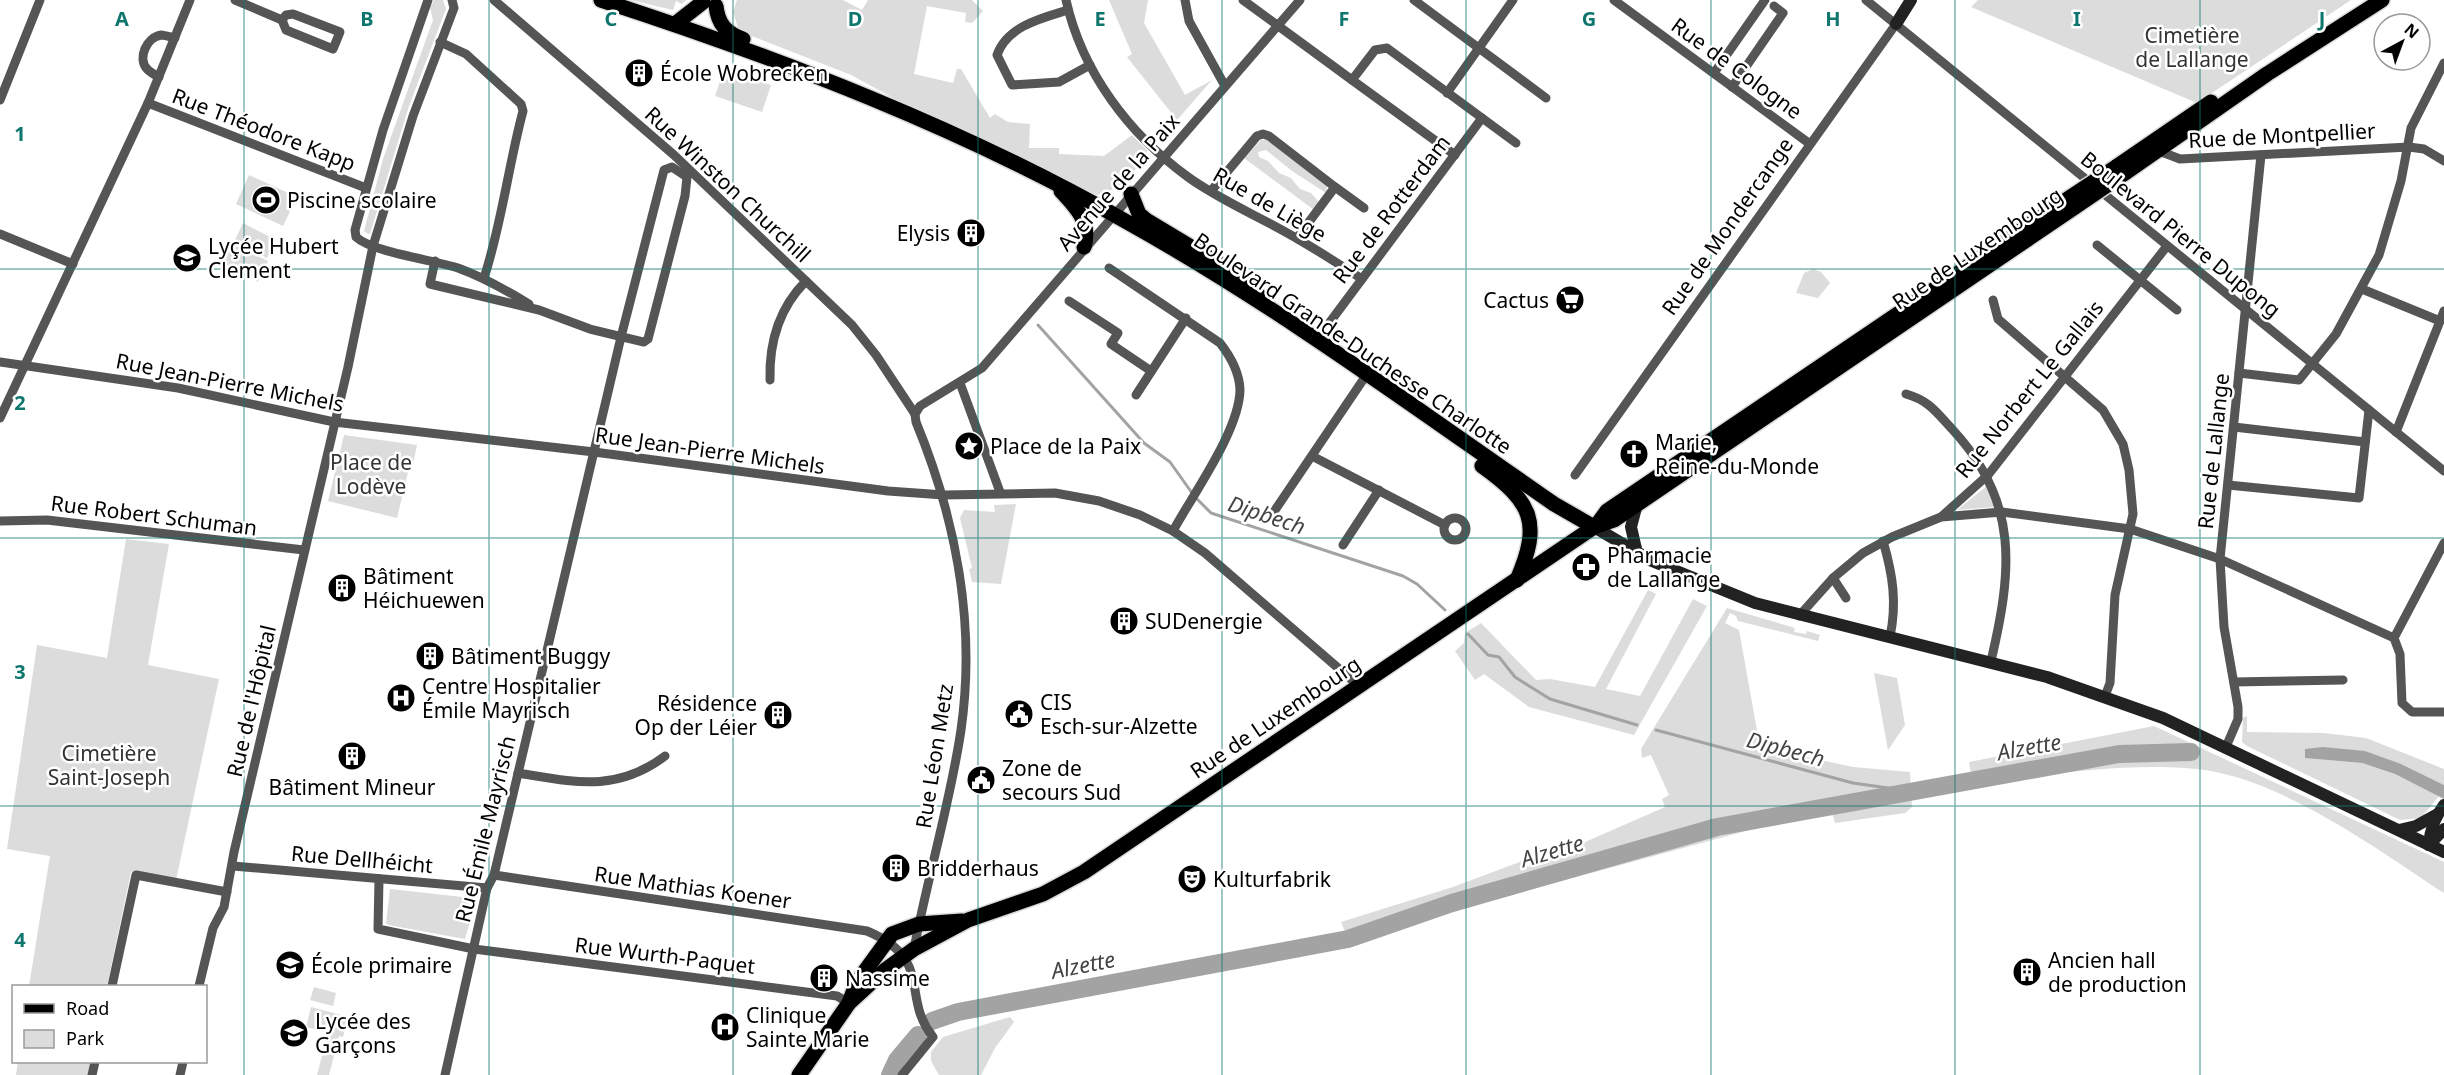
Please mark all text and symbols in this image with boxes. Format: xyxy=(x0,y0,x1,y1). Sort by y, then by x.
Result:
text: A xyxy=(115,5,129,32)
text: B xyxy=(360,5,374,32)
text: C xyxy=(605,5,618,32)
text: D xyxy=(848,5,862,32)
text: E xyxy=(1094,5,1106,32)
text: F xyxy=(1339,5,1349,32)
text: G xyxy=(1582,5,1596,32)
text: H xyxy=(1825,5,1841,32)
text: I xyxy=(2073,5,2081,32)
text: J xyxy=(2317,5,2325,32)
street label: Rue de Cologne xyxy=(1666,11,1808,125)
north arrow xyxy=(2372,12,2432,72)
text: N xyxy=(2400,18,2424,43)
park label: Cimetière de Lallange xyxy=(2135,21,2249,73)
building icon: École Wobrecken xyxy=(623,57,655,89)
place label: École Wobrecken xyxy=(660,59,828,87)
street label: Rue Théodore Kapp xyxy=(168,81,360,177)
street label: Rue Winston Churchill xyxy=(639,100,817,268)
street label: Avenue de la Paix xyxy=(1051,107,1185,257)
street label: Rue de Montpellier xyxy=(2188,116,2377,154)
text: 1 xyxy=(14,120,26,147)
street label: Rue de Rotterdam xyxy=(1326,129,1456,289)
street label: Rue de Mondercange xyxy=(1655,132,1799,320)
street label: Boulevard Pierre Dupong xyxy=(2075,145,2287,323)
street label: Rue de Liège xyxy=(1208,160,1332,248)
street label: Rue de Luxembourg xyxy=(1886,181,2068,315)
sports icon: Piscine scolaire xyxy=(250,184,282,216)
place label: Piscine scolaire xyxy=(287,186,437,214)
building icon: Elysis xyxy=(955,217,987,249)
place label: Elysis xyxy=(897,219,950,247)
street label: Boulevard Grande-Duchesse Charlotte xyxy=(1189,226,1517,460)
place label: Lyçée Hubert Clement xyxy=(208,232,339,284)
school or university icon: Lyçée Hubert Clement xyxy=(171,242,203,274)
supermarket icon: Cactus xyxy=(1554,284,1586,316)
place label: Cactus xyxy=(1483,286,1549,314)
street label: Rue Norbert Le Gallais xyxy=(1949,294,2109,484)
street label: Rue Jean-Pierre Michels xyxy=(114,346,346,418)
street label: Rue de Lallange xyxy=(2191,372,2235,530)
text: 2 xyxy=(14,389,26,416)
street label: Rue Jean-Pierre Michels xyxy=(593,420,827,480)
place label: Marie, Reine-du-Monde xyxy=(1655,428,1819,480)
place icon: Place de la Paix xyxy=(953,430,985,462)
place label: Place de la Paix xyxy=(990,432,1141,460)
church icon: Marie, Reine-du-Monde xyxy=(1618,438,1650,470)
park label: Place de Lodève xyxy=(330,448,412,500)
water label: Dipbech xyxy=(1225,487,1309,541)
street label: Rue Robert Schuman xyxy=(49,488,259,542)
place label: Pharmacie de Lallange xyxy=(1607,541,1720,593)
pharmacy icon: Pharmacie de Lallange xyxy=(1570,551,1602,583)
place label: Bâtiment Héichuewen xyxy=(363,562,485,614)
building icon: Bâtiment Héichuewen xyxy=(326,572,358,604)
building icon: SUDenergie xyxy=(1108,605,1140,637)
place label: SUDenergie xyxy=(1145,607,1263,635)
street label: Rue de l'Hôpital xyxy=(220,622,282,780)
building icon: Bâtiment Buggy xyxy=(414,640,446,672)
place label: Bâtiment Buggy xyxy=(451,642,610,670)
street label: Rue de Luxembourg xyxy=(1184,650,1366,784)
text: 3 xyxy=(14,658,26,685)
place label: Centre Hospitalier Émile Mayrisch xyxy=(422,672,601,724)
hospital icon: Centre Hospitalier Émile Mayrisch xyxy=(385,682,417,714)
street label: Rue Léon Metz xyxy=(909,682,959,830)
place label: CIS Esch-sur-Alzette xyxy=(1040,688,1198,740)
place label: Résidence Op der Léier xyxy=(635,689,757,741)
public building icon: CIS Esch-sur-Alzette xyxy=(1003,698,1035,730)
building icon: Résidence Op der Léier xyxy=(762,699,794,731)
water label: Dipbech xyxy=(1744,723,1828,773)
water label: Alzette xyxy=(1993,726,2063,767)
street label: Rue Émile Mayrisch xyxy=(448,733,522,925)
park label: Cimetière Saint-Joseph xyxy=(48,739,170,791)
building icon: Bâtiment Mineur xyxy=(336,740,368,772)
place label: Zone de secours Sud xyxy=(1002,754,1121,806)
public building icon: Zone de secours Sud xyxy=(965,764,997,796)
place label: Bâtiment Mineur xyxy=(269,773,436,801)
water label: Alzette xyxy=(1515,827,1587,874)
street label: Rue Dellhéicht xyxy=(290,839,434,879)
building icon: Bridderhaus xyxy=(880,852,912,884)
place label: Bridderhaus xyxy=(917,854,1039,882)
street label: Rue Mathias Koener xyxy=(593,859,794,915)
theatre icon: Kulturfabrik xyxy=(1176,863,1208,895)
place label: Kulturfabrik xyxy=(1213,865,1332,893)
text: 4 xyxy=(14,926,26,953)
street label: Rue Wurth-Paquet xyxy=(573,930,757,980)
water label: Alzette xyxy=(1047,943,1117,985)
place label: Ancien hall de production xyxy=(2048,946,2187,998)
school or university icon: École primaire xyxy=(274,949,306,981)
place label: École primaire xyxy=(311,951,452,979)
building icon: Ancien hall de production xyxy=(2011,956,2043,988)
building icon: Nassime xyxy=(808,962,840,994)
place label: Nassime xyxy=(845,964,930,992)
legend xyxy=(12,985,207,1063)
text: Road xyxy=(66,996,109,1020)
place label: Clinique Sainte Marie xyxy=(746,1001,869,1053)
place label: Lycée des Garçons xyxy=(315,1007,411,1059)
hospital icon: Clinique Sainte Marie xyxy=(709,1011,741,1043)
school or university icon: Lycée des Garçons xyxy=(278,1017,310,1049)
text: Park xyxy=(66,1026,104,1050)

